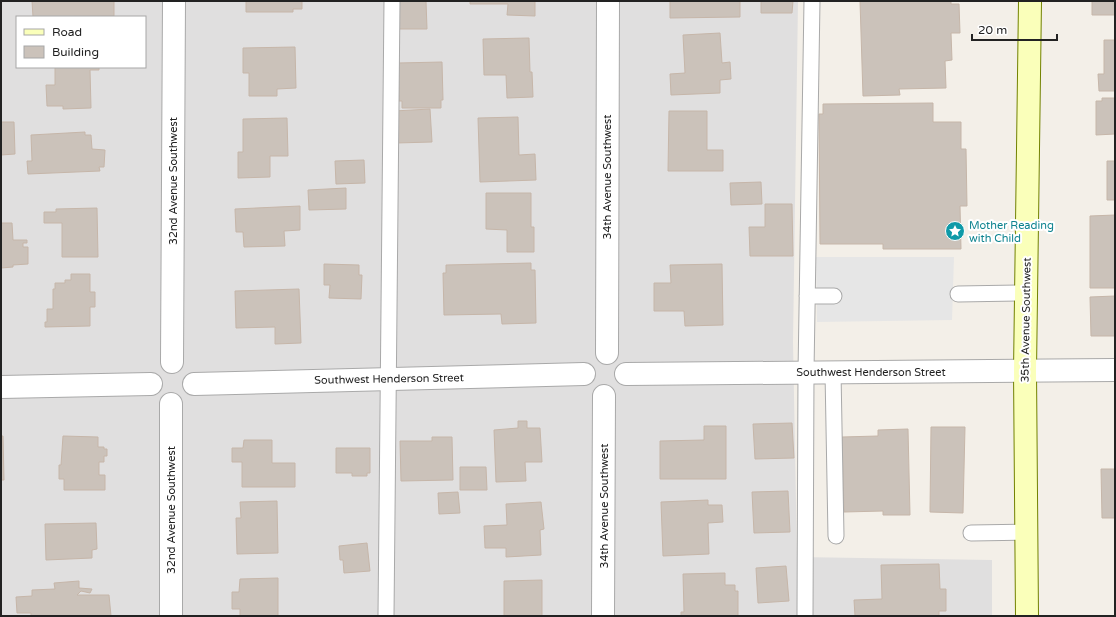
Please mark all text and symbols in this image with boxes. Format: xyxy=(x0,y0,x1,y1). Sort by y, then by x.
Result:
legend xyxy=(16,16,146,68)
scale bar xyxy=(972,16,1057,42)
text: 20 m xyxy=(978,23,1007,37)
text: Road xyxy=(52,25,82,39)
text: Building xyxy=(52,45,99,59)
street label: 34th Avenue Southwest xyxy=(601,114,614,240)
street label: 32nd Avenue Southwest xyxy=(167,117,180,245)
place label: Mother Reading with Child xyxy=(969,219,1054,245)
place icon: Mother Reading with Child xyxy=(944,220,966,242)
street label: 35th Avenue Southwest xyxy=(1018,257,1034,383)
street label: Southwest Henderson Street xyxy=(796,366,946,379)
street label: Southwest Henderson Street xyxy=(314,371,464,387)
street label: 34th Avenue Southwest xyxy=(598,443,611,569)
street label: 32nd Avenue Southwest xyxy=(165,446,178,574)

